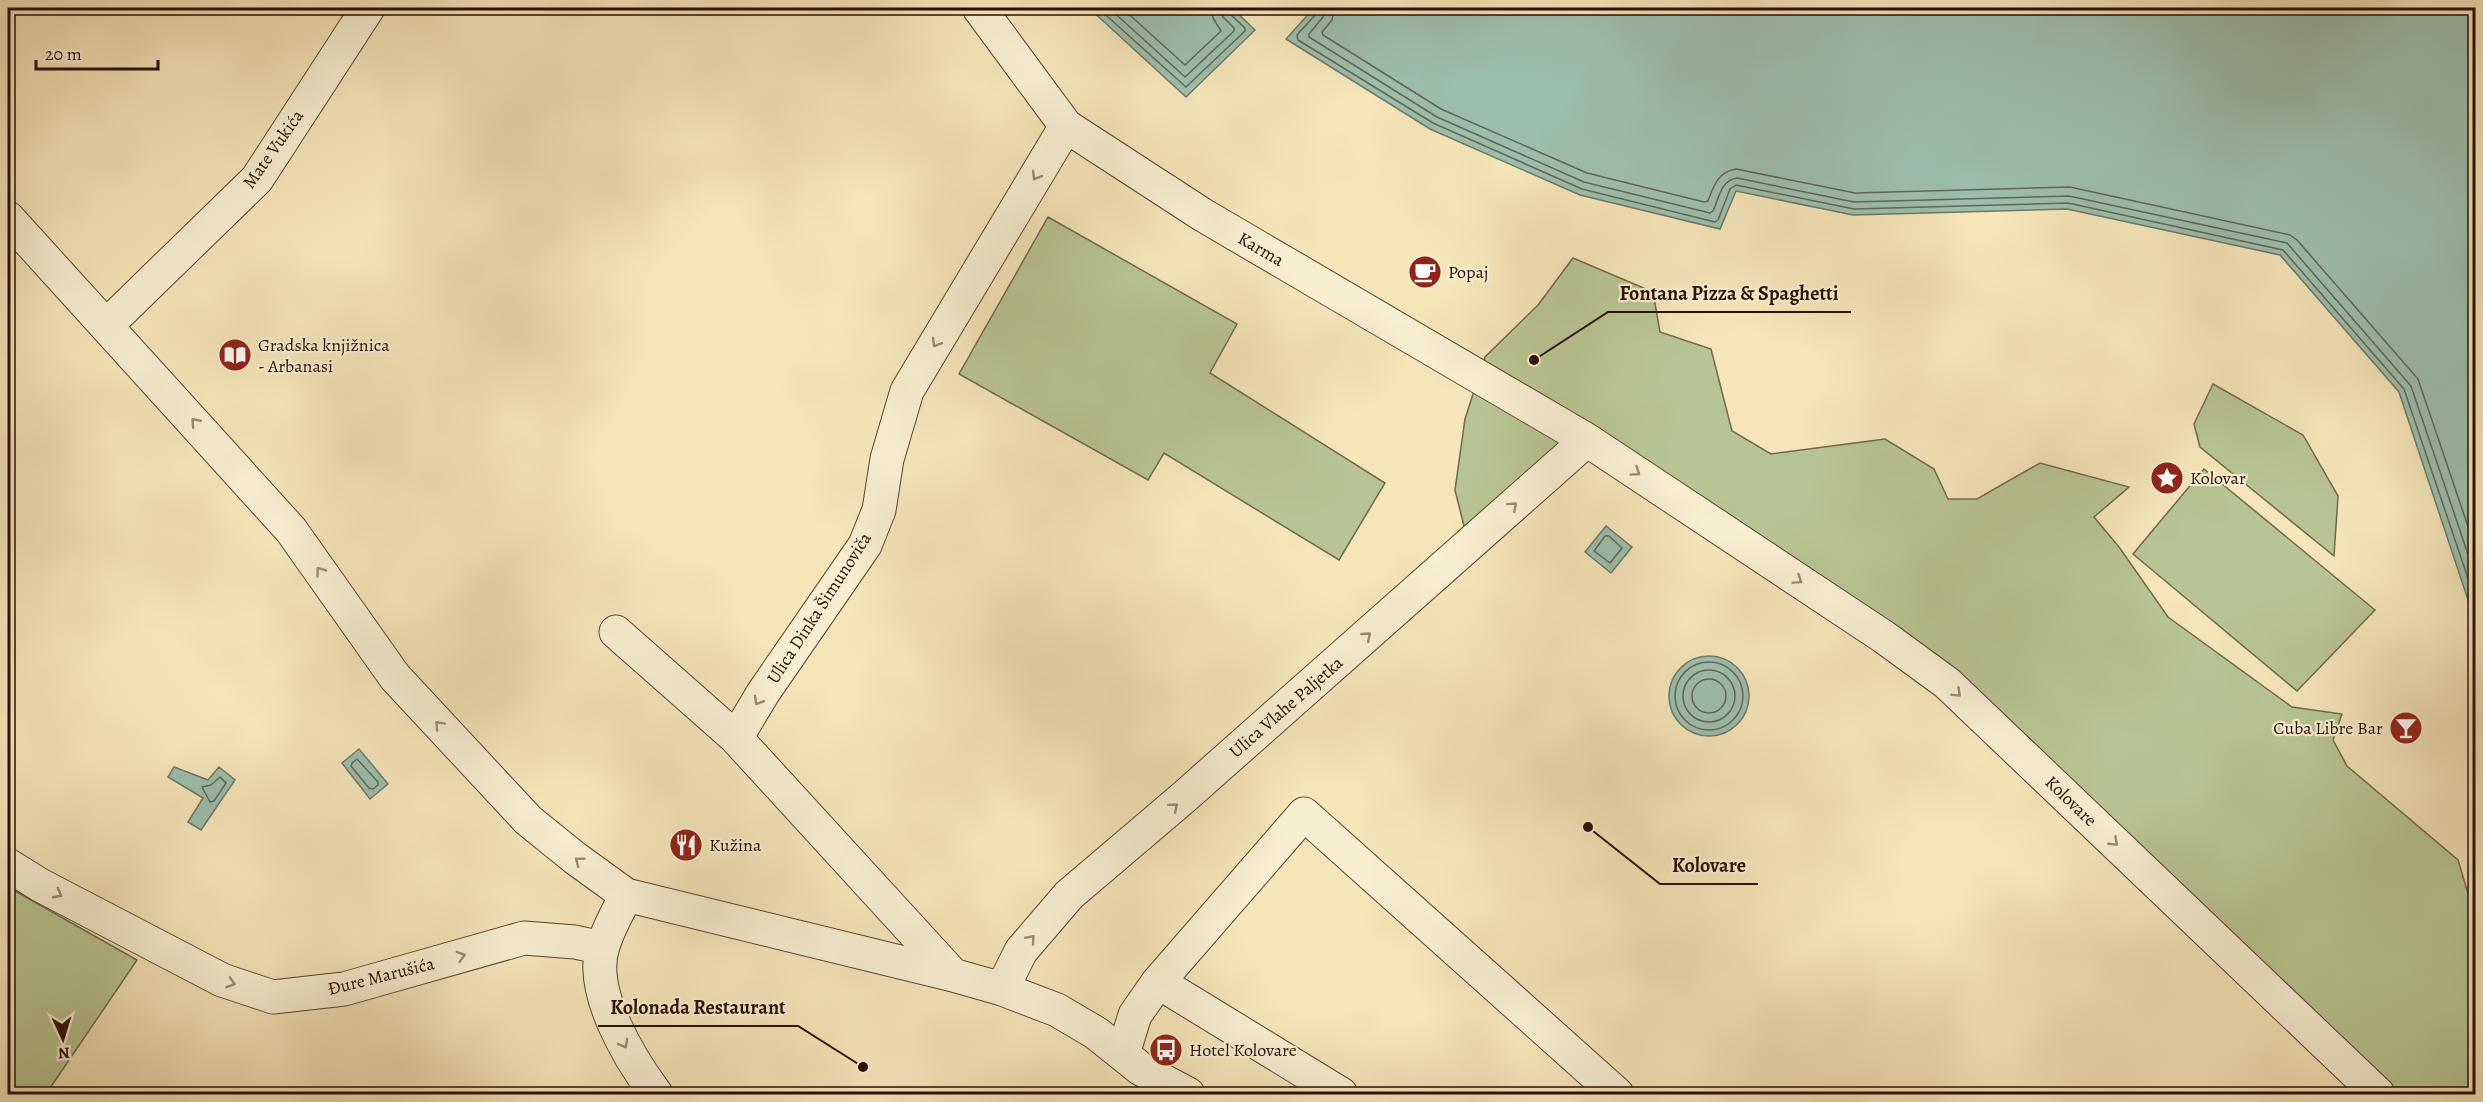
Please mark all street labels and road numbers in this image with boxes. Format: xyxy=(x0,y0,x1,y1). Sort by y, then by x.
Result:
street label: Mate Vukića xyxy=(237,104,309,193)
street label: Karma xyxy=(1233,226,1289,272)
street label: Ulica Dinka Šimunoviča xyxy=(761,527,877,688)
street label: Ulica Vlahe Paljetka xyxy=(1224,650,1349,763)
street label: Kolovare xyxy=(2040,770,2102,832)
street label: Đure Marušića xyxy=(325,951,437,1001)

